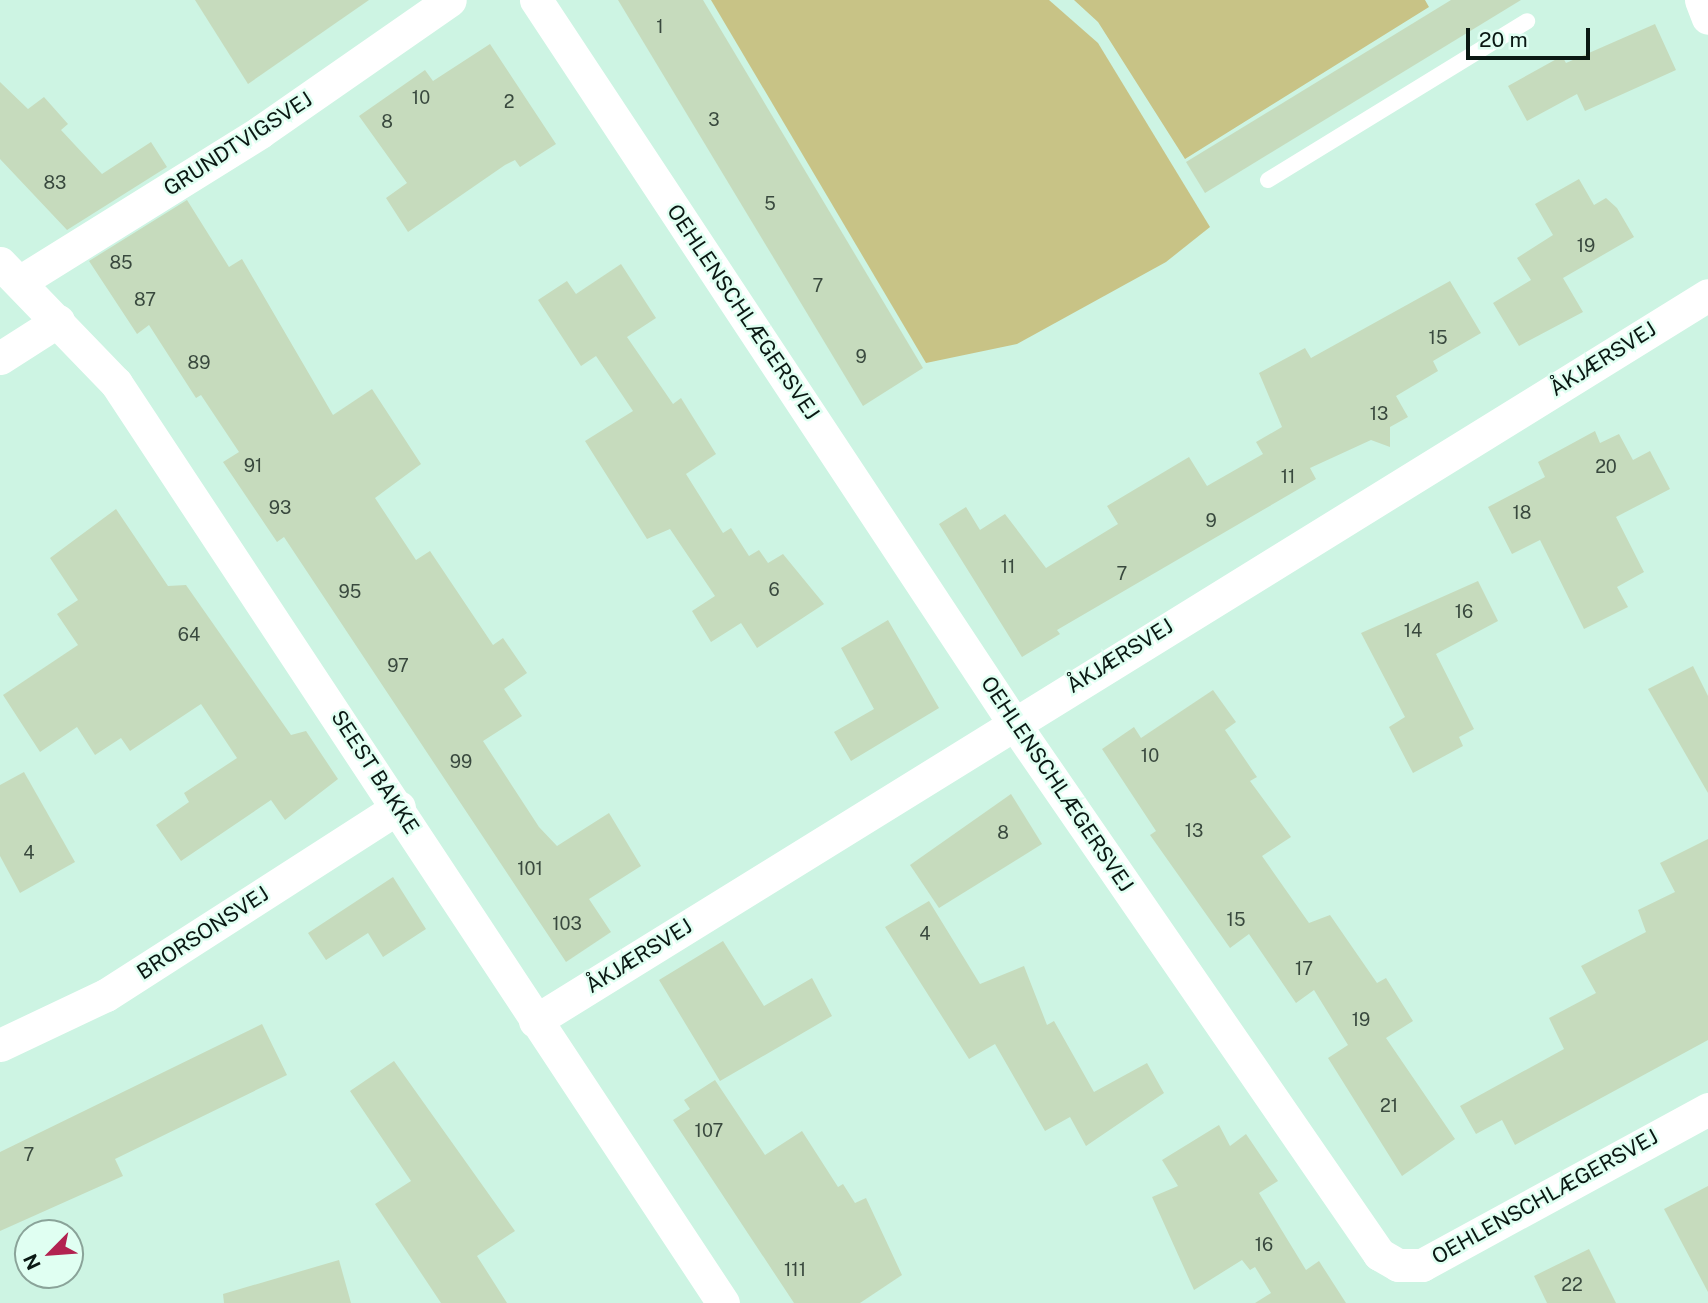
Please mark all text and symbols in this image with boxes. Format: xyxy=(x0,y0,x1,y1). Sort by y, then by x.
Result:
scale bar xyxy=(1470,14,1594,58)
house number: 1 xyxy=(656,16,664,38)
text: 20 m xyxy=(1479,27,1528,52)
street label: GRUNDTVIGSVEJ xyxy=(159,87,317,201)
house number: 10 xyxy=(412,87,430,109)
house number: 2 xyxy=(504,91,514,113)
house number: 3 xyxy=(708,109,720,131)
house number: 8 xyxy=(381,111,393,133)
house number: 83 xyxy=(44,172,66,194)
house number: 5 xyxy=(764,193,776,215)
street label: OEHLENSCHLÆGERSVEJ xyxy=(661,200,825,424)
house number: 19 xyxy=(1577,235,1595,257)
house number: 85 xyxy=(109,252,133,274)
house number: 7 xyxy=(813,275,823,297)
house number: 87 xyxy=(134,289,156,311)
street label: ÅKJÆRSVEJ xyxy=(1545,316,1661,402)
house number: 15 xyxy=(1429,327,1447,349)
house number: 9 xyxy=(855,346,867,368)
house number: 89 xyxy=(188,352,210,374)
house number: 13 xyxy=(1370,403,1388,425)
house number: 91 xyxy=(244,455,262,477)
house number: 20 xyxy=(1595,456,1617,478)
house number: 11 xyxy=(1281,466,1295,488)
house number: 93 xyxy=(269,497,291,519)
house number: 18 xyxy=(1513,502,1531,524)
house number: 9 xyxy=(1205,510,1217,532)
house number: 11 xyxy=(1001,556,1015,578)
house number: 7 xyxy=(1117,563,1127,585)
house number: 6 xyxy=(768,579,780,601)
house number: 95 xyxy=(339,581,361,603)
house number: 16 xyxy=(1455,601,1473,623)
street label: ÅKJÆRSVEJ xyxy=(1062,613,1178,699)
house number: 14 xyxy=(1404,620,1422,642)
house number: 64 xyxy=(178,624,200,646)
house number: 97 xyxy=(387,655,409,677)
street label: OEHLENSCHLÆGERSVEJ xyxy=(975,672,1139,896)
street label: SEEST BAKKE xyxy=(326,706,424,838)
house number: 10 xyxy=(1141,745,1159,767)
house number: 99 xyxy=(450,751,472,773)
house number: 13 xyxy=(1185,820,1203,842)
house number: 8 xyxy=(997,822,1009,844)
house number: 4 xyxy=(23,842,35,864)
house number: 101 xyxy=(517,858,543,880)
street label: BRORSONSVEJ xyxy=(132,881,274,985)
house number: 15 xyxy=(1227,909,1245,931)
house number: 103 xyxy=(552,913,582,935)
street label: ÅKJÆRSVEJ xyxy=(581,913,697,999)
house number: 4 xyxy=(919,923,931,945)
house number: 17 xyxy=(1295,958,1313,980)
house number: 19 xyxy=(1352,1009,1370,1031)
house number: 21 xyxy=(1380,1095,1398,1117)
house number: 107 xyxy=(695,1120,723,1142)
street label: OEHLENSCHLÆGERSVEJ xyxy=(1428,1124,1662,1270)
house number: 7 xyxy=(24,1144,34,1166)
north arrow xyxy=(14,1219,84,1289)
house number: 16 xyxy=(1255,1234,1273,1256)
text: N xyxy=(19,1251,45,1273)
house number: 111 xyxy=(784,1259,806,1281)
house number: 22 xyxy=(1561,1274,1583,1296)

